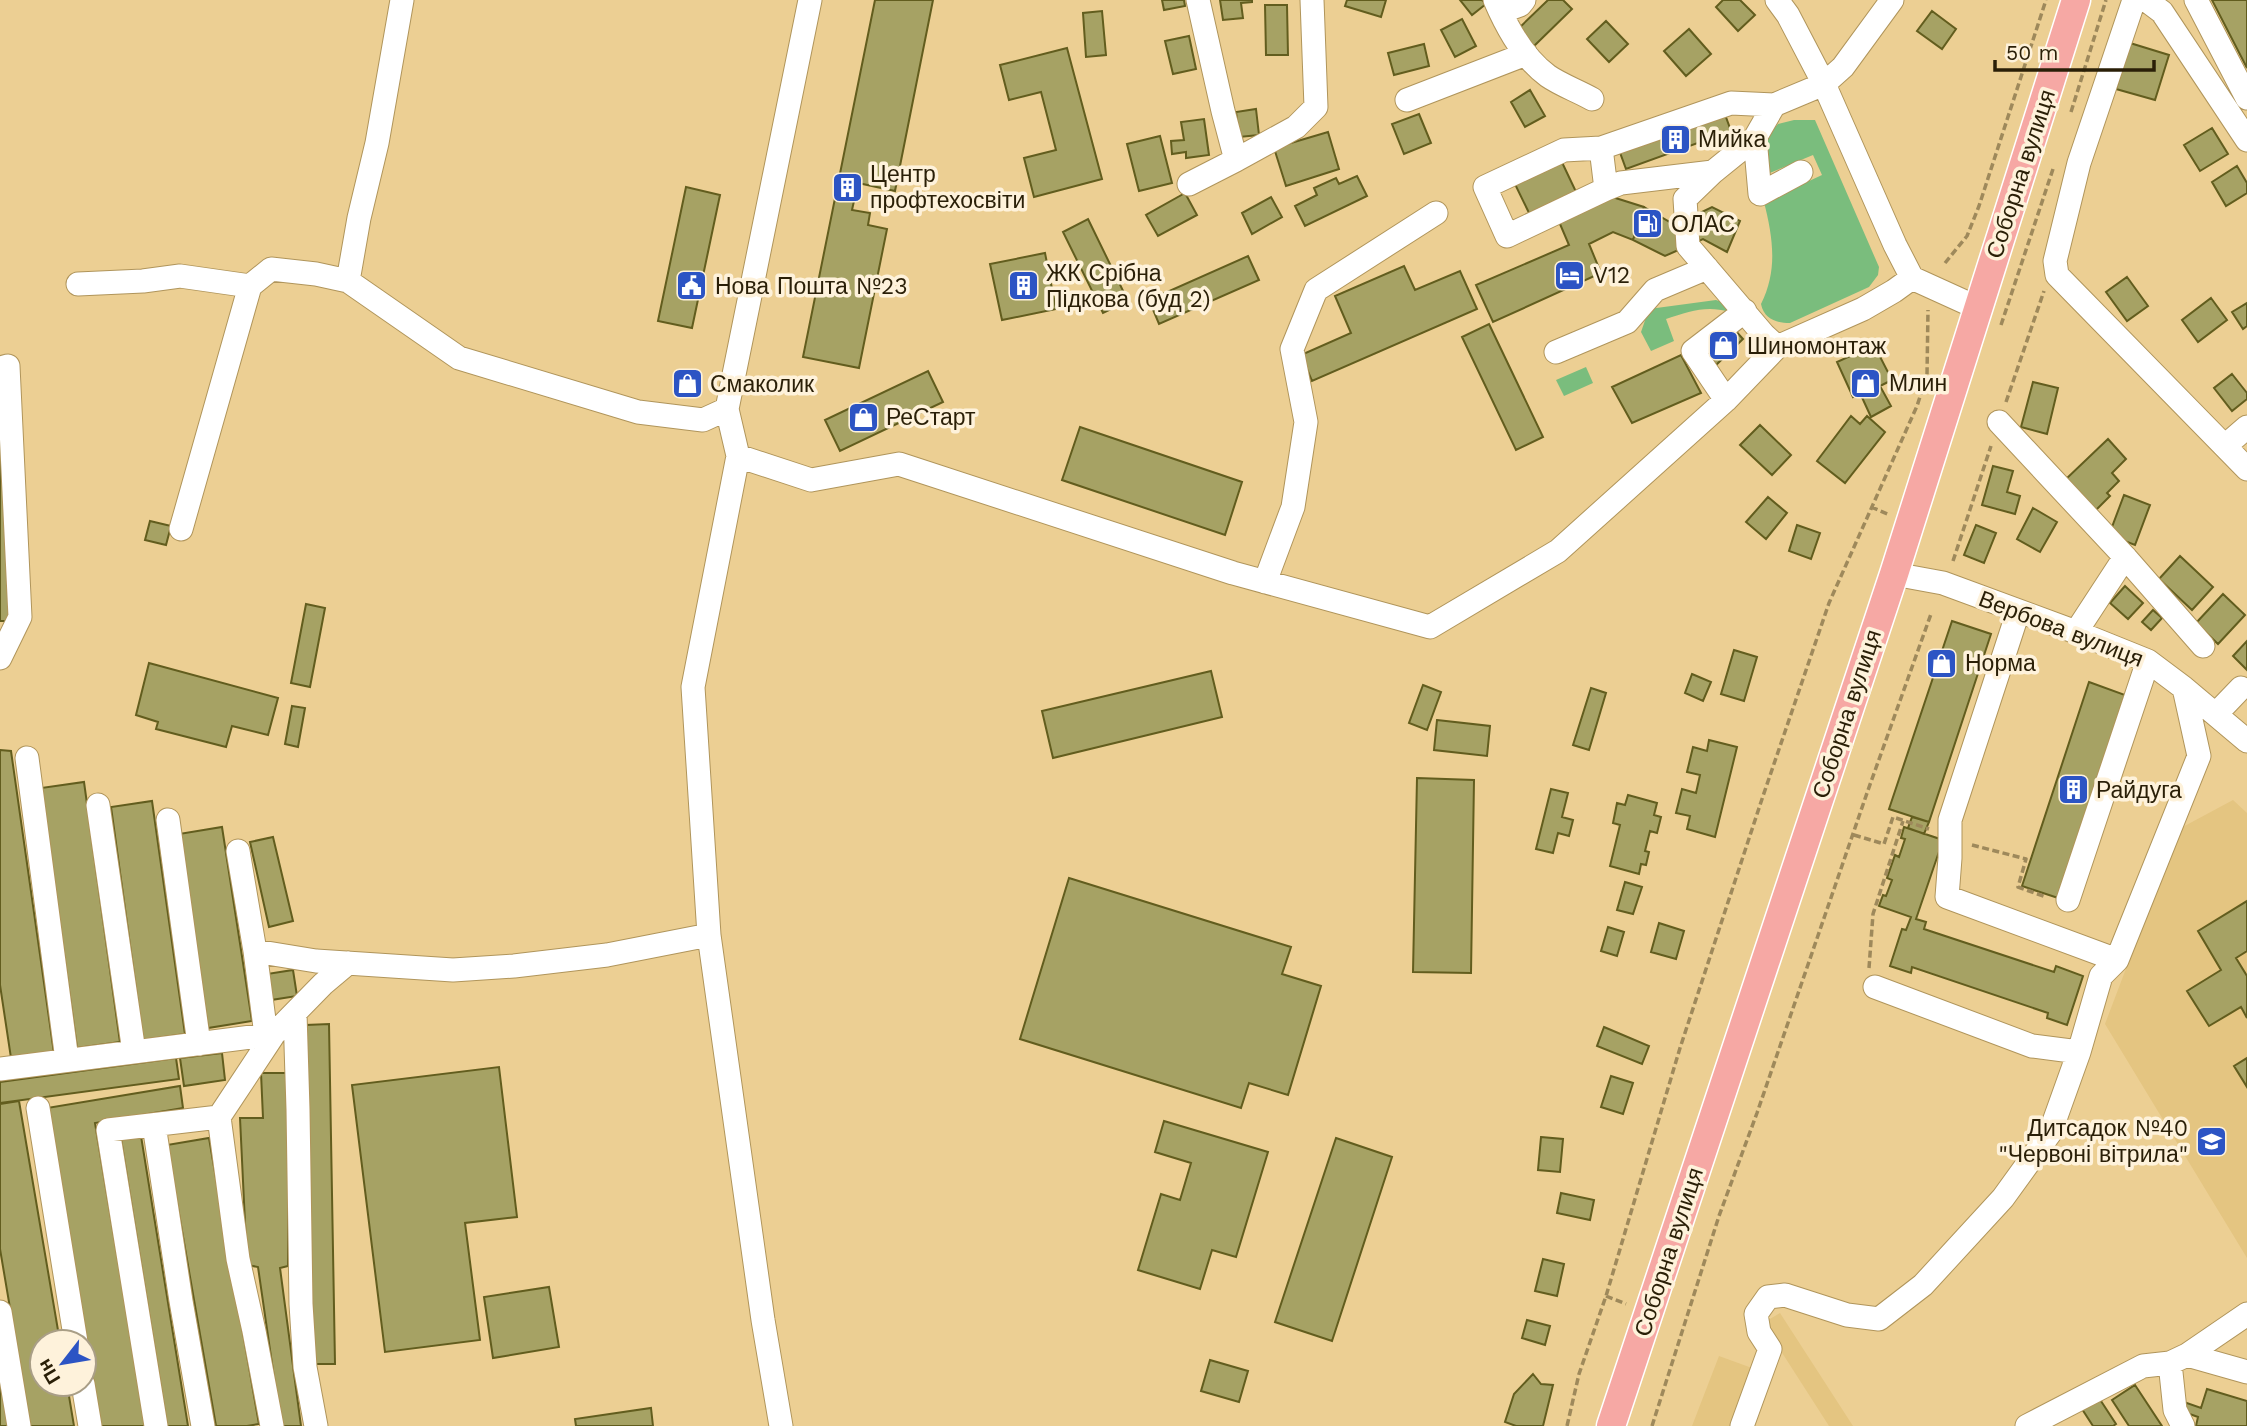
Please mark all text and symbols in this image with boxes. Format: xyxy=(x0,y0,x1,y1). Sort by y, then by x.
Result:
scale bar xyxy=(1995,28,2154,72)
text: 50 m xyxy=(2006,40,2058,65)
street label: Соборна вулиця xyxy=(1981,86,2061,262)
building icon: Мийка xyxy=(1658,122,1692,156)
place label: Мийка xyxy=(1698,126,1766,153)
place label: Центр профтехосвіти xyxy=(870,161,1025,214)
building icon: Центр профтехосвіти xyxy=(830,170,864,204)
fuel station icon: ОЛАС xyxy=(1631,207,1665,241)
place label: ОЛАС xyxy=(1671,211,1735,238)
hotel icon: V12 xyxy=(1553,258,1587,292)
place label: ЖК Срібна Підкова (буд 2) xyxy=(1046,260,1211,313)
place label: V12 xyxy=(1593,262,1630,289)
public building icon: Нова Пошта №23 xyxy=(675,269,709,303)
building icon: ЖК Срібна Підкова (буд 2) xyxy=(1006,269,1040,303)
place label: Нова Пошта №23 xyxy=(715,273,908,300)
shop icon: Шиномонтаж xyxy=(1707,329,1741,363)
place label: Шиномонтаж xyxy=(1747,333,1887,360)
shop icon: Млин xyxy=(1849,366,1883,400)
shop icon: Смаколик xyxy=(670,367,704,401)
place label: Млин xyxy=(1889,370,1947,397)
place label: Смаколик xyxy=(710,371,815,398)
shop icon: РеСтарт xyxy=(846,400,880,434)
place label: РеСтарт xyxy=(886,404,976,431)
street label: Вербова вулиця xyxy=(1975,585,2147,673)
street label: Соборна вулиця xyxy=(1807,626,1887,802)
shop icon: Норма xyxy=(1925,646,1959,680)
place label: Норма xyxy=(1965,650,2036,677)
building icon: Райдуга xyxy=(2056,773,2090,807)
place label: Райдуга xyxy=(2096,777,2182,804)
place label: Дитсадок №40 "Червоні вітрила" xyxy=(1998,1115,2188,1168)
school or university icon: Дитсадок №40 "Червоні вітрила" xyxy=(2194,1124,2228,1158)
street label: Соборна вулиця xyxy=(1629,1164,1709,1340)
north arrow xyxy=(28,1328,98,1398)
text: Пн xyxy=(33,1355,65,1388)

